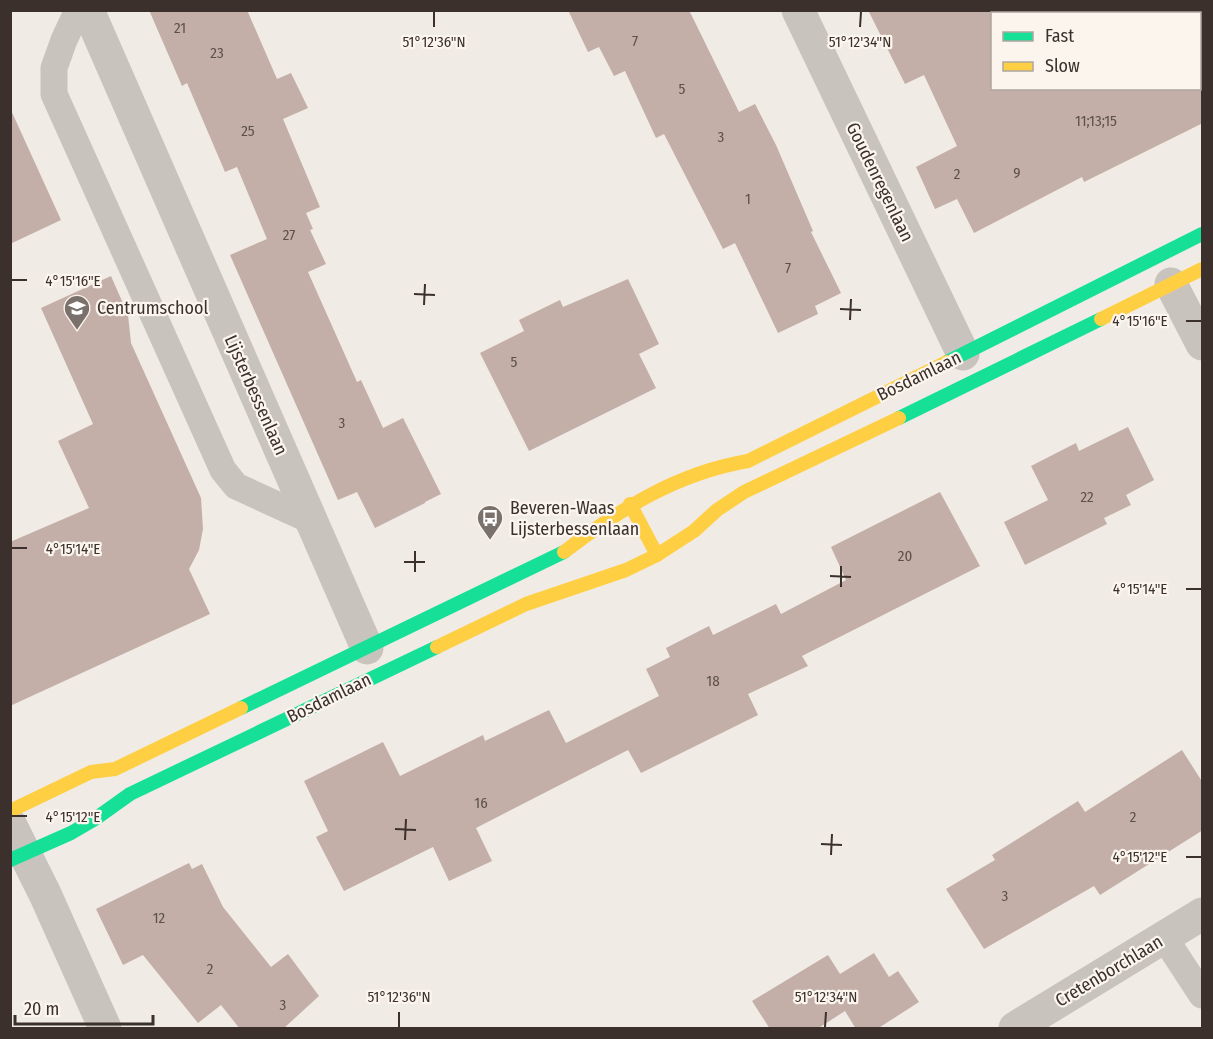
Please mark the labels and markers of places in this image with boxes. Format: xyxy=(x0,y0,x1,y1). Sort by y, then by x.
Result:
school or university icon: Centrumschool xyxy=(62,293,92,331)
place label: Centrumschool xyxy=(97,297,208,319)
place label: Beveren-Waas Lijsterbessenlaan xyxy=(510,497,639,540)
bus stop icon: Beveren-Waas Lijsterbessenlaan xyxy=(475,503,505,541)

